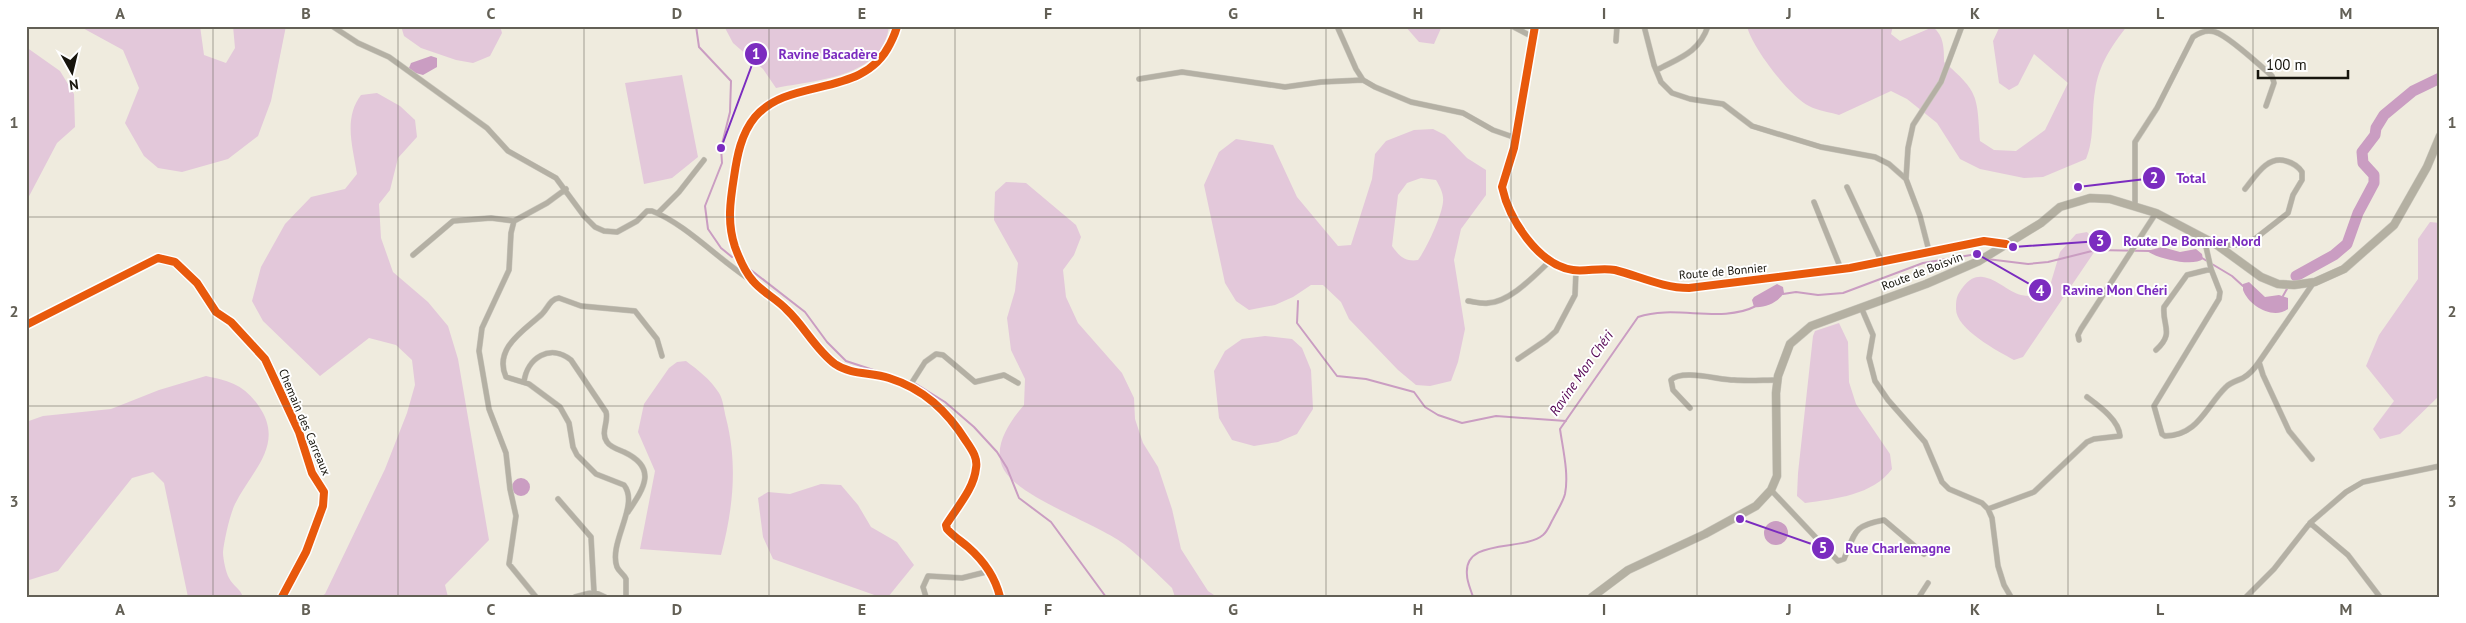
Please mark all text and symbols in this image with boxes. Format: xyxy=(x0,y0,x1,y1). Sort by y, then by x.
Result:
text: A xyxy=(115,3,125,23)
text: B xyxy=(301,3,311,23)
text: C xyxy=(487,3,496,23)
text: D xyxy=(672,3,682,23)
text: E xyxy=(858,3,866,23)
text: F xyxy=(1044,3,1052,23)
text: G xyxy=(1228,3,1238,23)
text: H xyxy=(1413,3,1423,23)
text: I xyxy=(1602,3,1606,23)
text: J xyxy=(1785,3,1792,23)
text: K xyxy=(1970,3,1980,23)
text: L xyxy=(2156,3,2165,23)
text: M xyxy=(2340,3,2352,23)
callout: Ravine Bacadère xyxy=(744,39,888,68)
text: 1 xyxy=(752,44,760,63)
text: Ravine Bacadère xyxy=(778,45,878,63)
north arrow xyxy=(48,48,98,98)
scale bar xyxy=(2258,48,2348,80)
text: 100 m xyxy=(2266,55,2307,74)
text: N xyxy=(68,75,80,94)
text: 1 xyxy=(9,112,19,132)
text: 1 xyxy=(2447,112,2457,132)
callout: Total xyxy=(2142,163,2216,192)
text: 2 xyxy=(2150,168,2158,187)
text: Total xyxy=(2176,169,2207,187)
callout: Route De Bonnier Nord xyxy=(2088,226,2270,255)
text: 3 xyxy=(2096,231,2104,250)
text: Route De Bonnier Nord xyxy=(2123,232,2261,250)
street label: Route de Boisvin xyxy=(1879,249,1965,293)
street label: Route de Bonnier xyxy=(1678,260,1768,282)
callout: Ravine Mon Chéri xyxy=(2028,276,2178,305)
text: 4 xyxy=(2036,281,2045,300)
text: Ravine Mon Chéri xyxy=(2062,281,2168,299)
text: 2 xyxy=(9,301,19,321)
text: 2 xyxy=(2447,301,2457,321)
water label: Ravine Mon Chéri xyxy=(1545,327,1617,419)
street label: Chemain des Carreaux xyxy=(276,366,334,478)
text: 3 xyxy=(9,491,19,511)
text: 3 xyxy=(2447,491,2457,511)
callout: Rue Charlemagne xyxy=(1811,533,1961,562)
text: 5 xyxy=(1819,538,1827,557)
text: Rue Charlemagne xyxy=(1845,539,1951,557)
text: A xyxy=(115,599,125,619)
text: B xyxy=(301,599,311,619)
text: C xyxy=(487,599,496,619)
text: D xyxy=(672,599,682,619)
text: E xyxy=(858,599,866,619)
text: F xyxy=(1044,599,1052,619)
text: G xyxy=(1228,599,1238,619)
text: H xyxy=(1413,599,1423,619)
text: I xyxy=(1602,599,1606,619)
text: J xyxy=(1785,599,1792,619)
text: K xyxy=(1970,599,1980,619)
text: L xyxy=(2156,599,2165,619)
text: M xyxy=(2340,599,2352,619)

